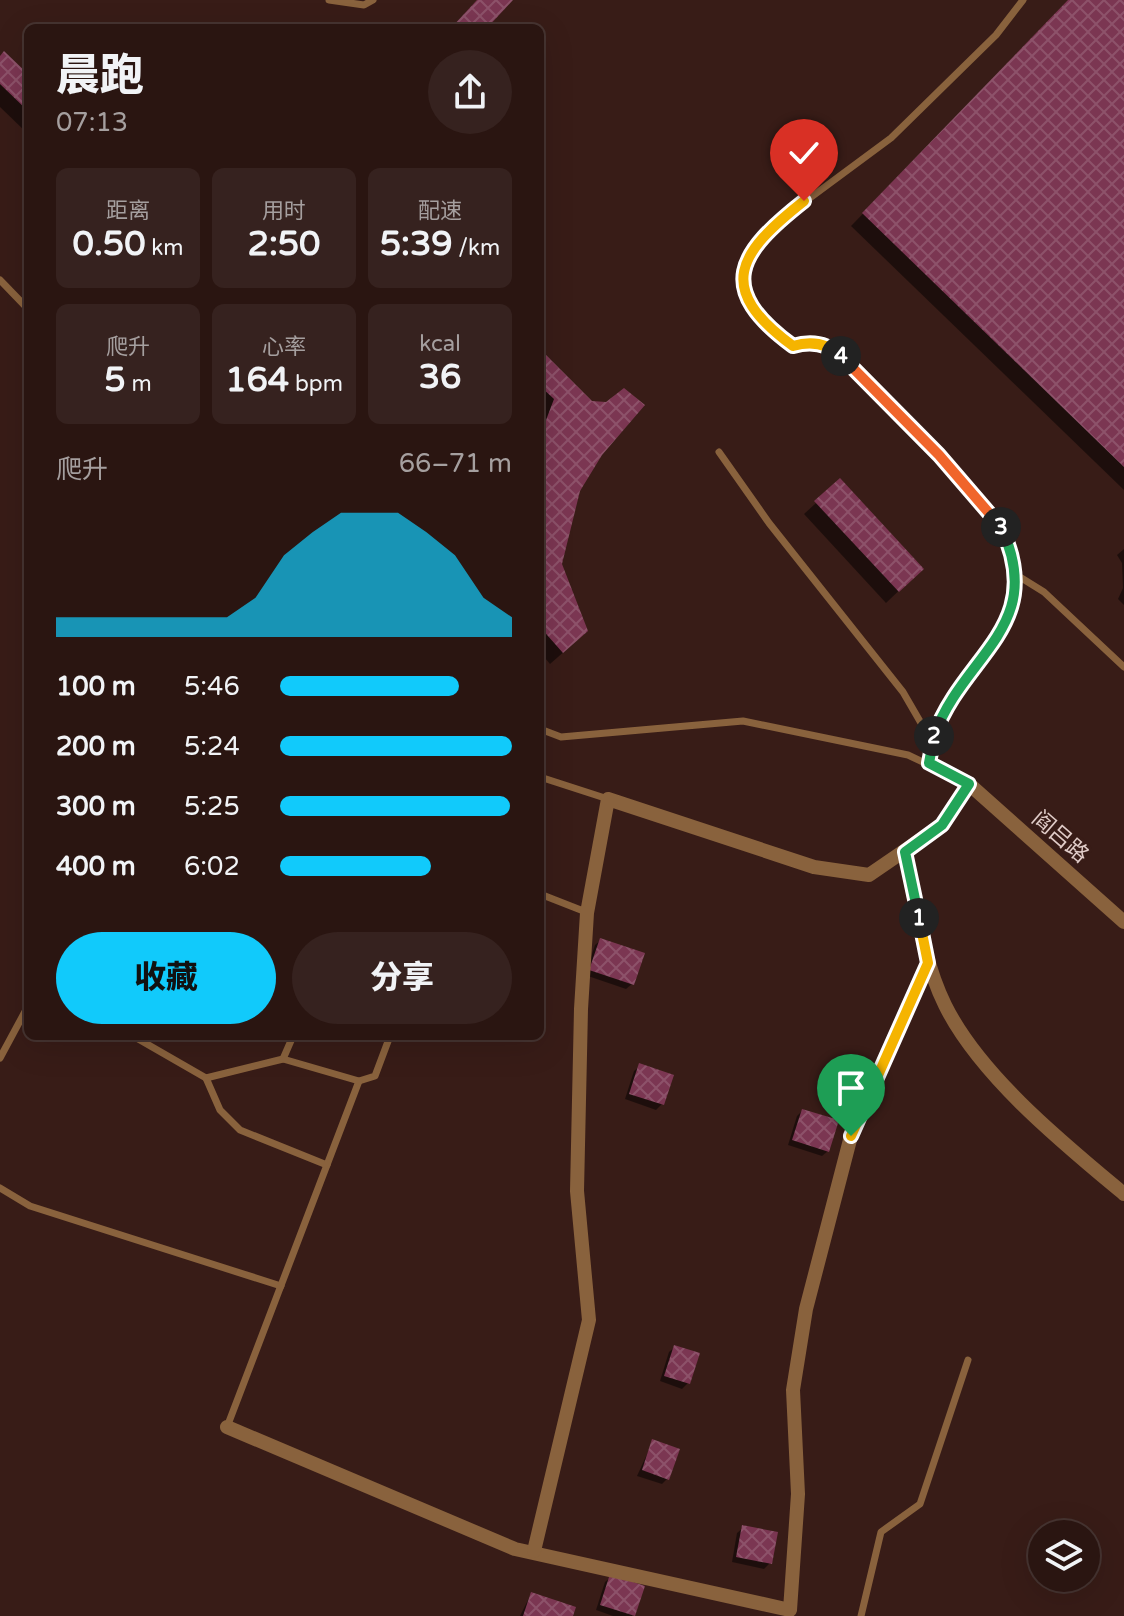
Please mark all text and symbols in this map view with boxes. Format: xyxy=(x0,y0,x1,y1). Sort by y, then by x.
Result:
text: 晨跑 xyxy=(56,50,144,103)
button: share xyxy=(428,50,512,134)
text: 07:13 xyxy=(56,107,128,138)
pin xyxy=(770,119,838,201)
icon: check xyxy=(782,131,826,175)
text: 距离 xyxy=(106,198,150,224)
text: 用时 xyxy=(262,198,306,224)
text: 配速 xyxy=(418,198,462,224)
text: 0.50 xyxy=(73,224,146,265)
text: 2:50 xyxy=(248,224,320,265)
text: 5:39 xyxy=(380,224,453,265)
text: km xyxy=(146,235,183,261)
text: /km xyxy=(453,235,500,261)
text: kcal xyxy=(419,331,461,357)
text: 爬升 xyxy=(106,334,150,360)
text: 心率 xyxy=(262,334,306,360)
pin: 4 xyxy=(821,336,861,376)
text: 4 xyxy=(834,343,848,369)
text: 36 xyxy=(419,357,461,398)
text: 5 xyxy=(104,360,126,401)
text: 164 xyxy=(225,360,289,401)
text: m xyxy=(126,371,152,397)
text: bpm xyxy=(289,371,343,397)
text: 66–71 m xyxy=(399,448,512,479)
text: 爬升 xyxy=(56,454,108,485)
pin: 3 xyxy=(981,507,1021,547)
text: 3 xyxy=(994,514,1008,540)
text: 100 m xyxy=(56,671,136,702)
text: 5:46 xyxy=(184,671,240,702)
pin: 2 xyxy=(914,716,954,756)
text: 2 xyxy=(927,723,941,749)
text: 200 m xyxy=(56,731,136,762)
text: 5:24 xyxy=(184,731,240,762)
text: 300 m xyxy=(56,791,136,822)
text: 5:25 xyxy=(184,791,240,822)
street label: 阎吕路 xyxy=(1027,805,1094,868)
text: 400 m xyxy=(56,851,136,882)
text: 6:02 xyxy=(184,851,240,882)
pin: 1 xyxy=(899,898,939,938)
text: 1 xyxy=(912,905,926,931)
button: 收藏 xyxy=(56,932,276,1024)
button: 分享 xyxy=(292,932,512,1024)
pin xyxy=(817,1054,885,1136)
icon: arrive xyxy=(829,1066,873,1110)
map controls xyxy=(1028,1520,1100,1592)
button: layers xyxy=(1028,1520,1100,1592)

